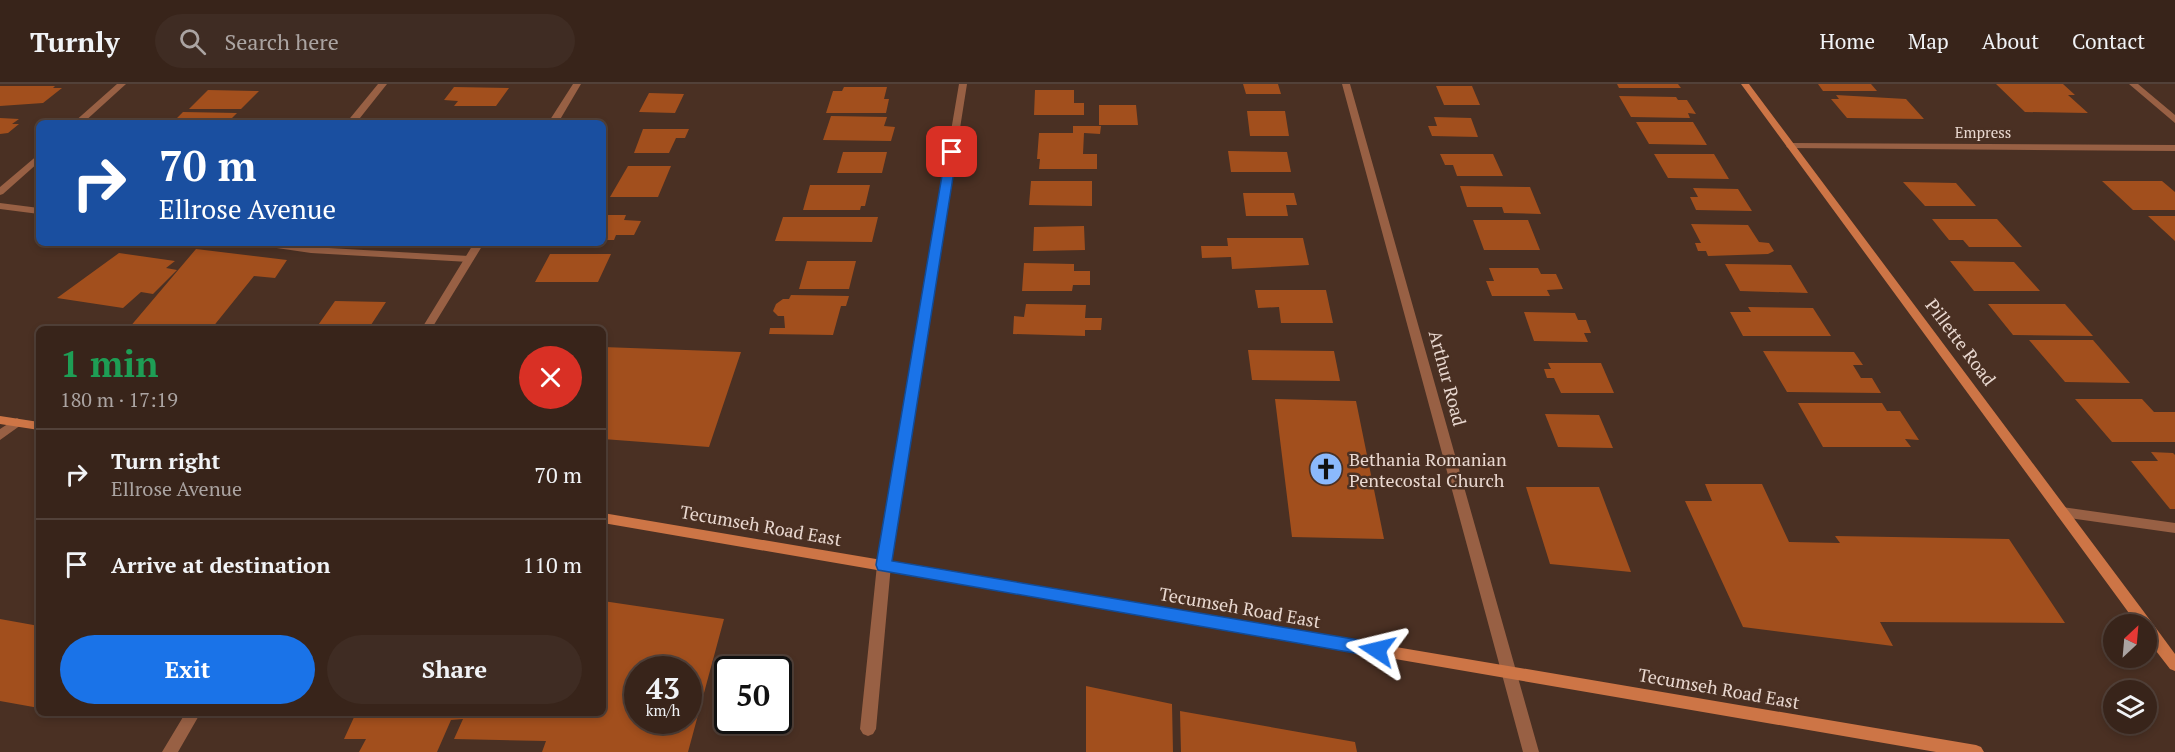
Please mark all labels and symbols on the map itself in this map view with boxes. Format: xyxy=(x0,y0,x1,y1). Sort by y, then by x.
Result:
street label: Empress xyxy=(1955,122,2011,142)
pin xyxy=(926,126,977,177)
street label: Pillette Road xyxy=(1920,294,2002,390)
street label: Arthur Road xyxy=(1424,327,1472,429)
place label: Bethania Romanian Pentecostal Church xyxy=(1349,447,1507,492)
church icon: Bethania Romanian Pentecostal Church xyxy=(1308,451,1344,487)
street label: Tecumseh Road East xyxy=(678,499,844,551)
street label: Tecumseh Road East xyxy=(1157,581,1323,633)
north arrow xyxy=(2103,614,2157,668)
position arrow xyxy=(1345,618,1409,682)
speed limit sign: 50 xyxy=(714,656,792,734)
street label: Tecumseh Road East xyxy=(1636,662,1802,714)

